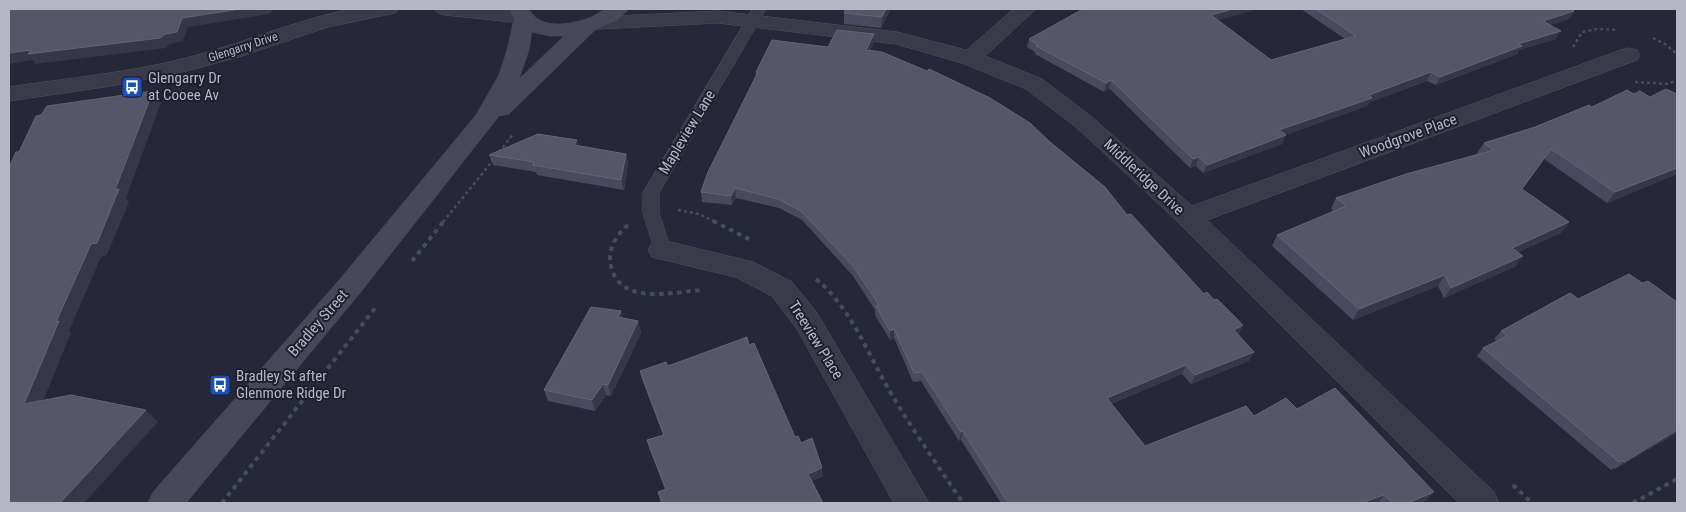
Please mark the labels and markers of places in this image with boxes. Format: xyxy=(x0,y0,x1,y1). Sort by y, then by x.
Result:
place label: Glengarry Dr at Cooee Av xyxy=(148,69,222,104)
bus stop icon: Glengarry Dr at Cooee Av xyxy=(120,75,144,99)
place label: Bradley St after Glenmore Ridge Dr xyxy=(236,367,347,402)
bus stop icon: Bradley St after Glenmore Ridge Dr xyxy=(208,373,232,397)

